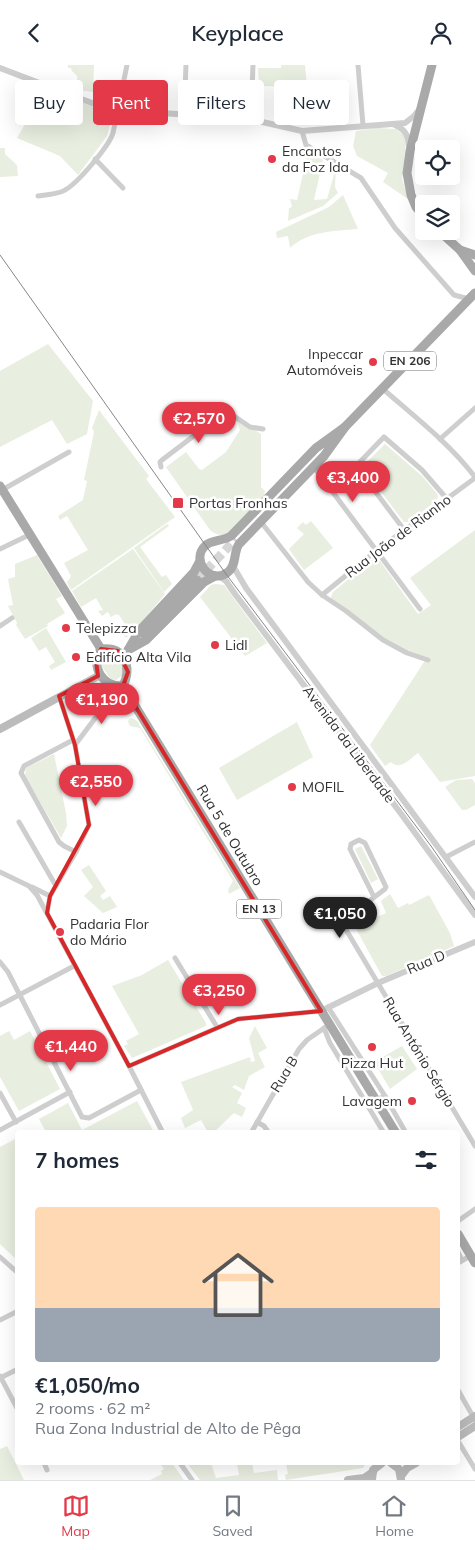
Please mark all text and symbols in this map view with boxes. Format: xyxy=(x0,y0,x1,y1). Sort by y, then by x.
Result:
icon: back xyxy=(20,19,48,47)
text: Keyplace xyxy=(191,19,284,47)
icon: person xyxy=(427,19,455,47)
chip: Buy xyxy=(15,80,83,125)
chip: Rent xyxy=(93,80,168,125)
chip: Filters xyxy=(178,80,264,125)
chip: New xyxy=(274,80,349,125)
map controls xyxy=(415,140,460,240)
button: locate xyxy=(415,140,460,185)
place label: Encantos da Foz lda xyxy=(282,142,349,176)
marker: Encantos da Foz lda xyxy=(266,153,278,165)
button: layers xyxy=(415,195,460,240)
place label: Inpeccar Automóveis xyxy=(286,345,364,379)
road number: EN 206 xyxy=(384,351,436,371)
marker: Inpeccar Automóveis xyxy=(367,356,379,368)
pin: €2,570 xyxy=(158,401,240,444)
text: €2,570 xyxy=(173,408,225,428)
pin: €3,400 xyxy=(312,461,394,503)
text: €3,400 xyxy=(327,467,379,487)
street label: Rua João de Rianho xyxy=(341,490,455,582)
place label: Portas Fronhas xyxy=(189,494,288,512)
marker: Portas Fronhas xyxy=(171,496,185,510)
place label: Telepizza xyxy=(76,619,137,637)
marker: Telepizza xyxy=(60,622,72,634)
place label: Lidl xyxy=(225,636,248,654)
marker: Lidl xyxy=(209,639,221,651)
place label: Edifício Alta Vila xyxy=(86,648,191,666)
marker: Edifício Alta Vila xyxy=(70,651,82,663)
street label: Avenida da Liberdade xyxy=(299,682,399,806)
pin: €1,190 xyxy=(61,683,143,725)
text: €1,190 xyxy=(76,689,128,709)
pin: €2,550 xyxy=(55,765,137,807)
text: €2,550 xyxy=(70,771,122,791)
place label: MOFIL xyxy=(302,778,344,796)
street label: Rua 5 de Outubro xyxy=(193,781,267,889)
marker: MOFIL xyxy=(286,781,298,793)
pin: €1,050 xyxy=(299,897,381,939)
road number: EN 13 xyxy=(236,899,282,919)
text: €1,050 xyxy=(314,903,366,923)
place label: Padaria Flor do Mário xyxy=(70,915,150,949)
marker: Padaria Flor do Mário xyxy=(54,926,66,938)
street label: Rua D xyxy=(404,946,448,978)
pin: €3,250 xyxy=(178,973,260,1016)
text: €3,250 xyxy=(193,980,245,1000)
street label: Rua António Sérgio xyxy=(379,994,459,1110)
pin: €1,440 xyxy=(30,1029,112,1072)
text: €1,440 xyxy=(45,1036,97,1056)
marker: Pizza Hut xyxy=(366,1041,378,1053)
street label: Rua B xyxy=(266,1053,302,1095)
place label: Pizza Hut xyxy=(341,1054,403,1072)
place label: Lavagem xyxy=(342,1092,402,1110)
marker: Lavagem xyxy=(406,1095,418,1107)
icon: filters xyxy=(412,1146,440,1174)
text: 7 homes xyxy=(35,1147,119,1173)
icon: home xyxy=(193,1240,283,1330)
text: €1,050/mo xyxy=(35,1372,140,1398)
text: 2 rooms · 62 m² xyxy=(35,1398,150,1418)
text: Rua Zona Industrial de Alto de Pêga xyxy=(35,1418,301,1438)
tab: Map xyxy=(61,1492,90,1540)
tab: Saved xyxy=(212,1492,253,1540)
tab: Home xyxy=(375,1492,414,1540)

